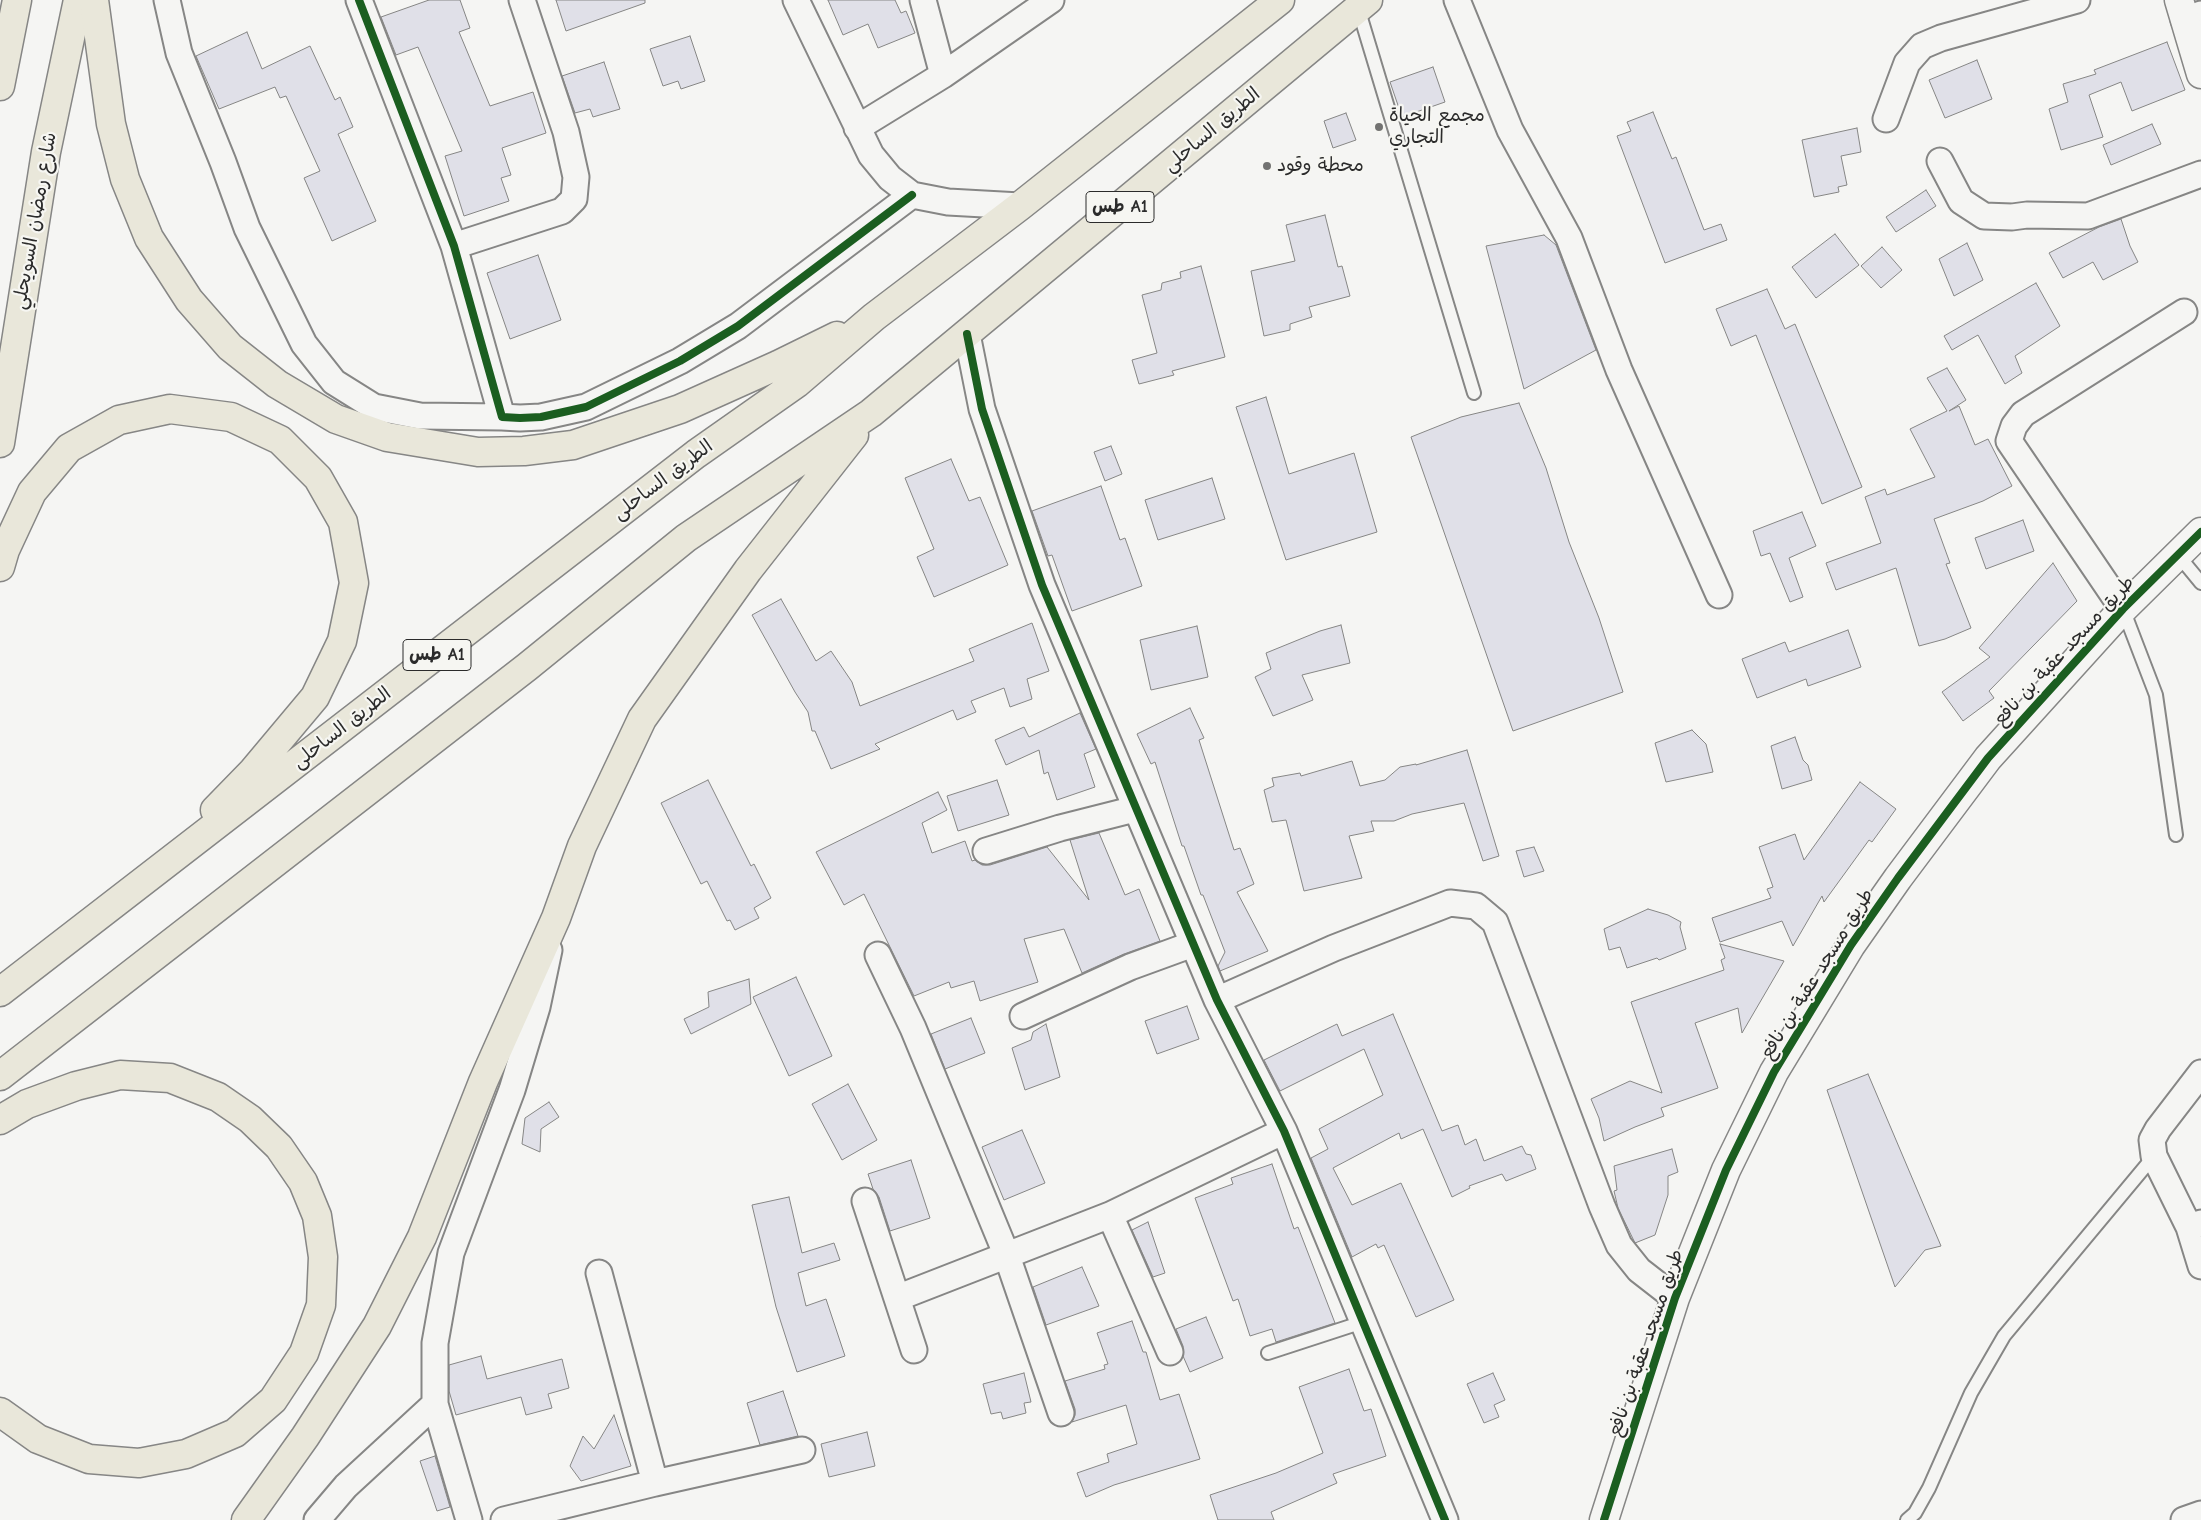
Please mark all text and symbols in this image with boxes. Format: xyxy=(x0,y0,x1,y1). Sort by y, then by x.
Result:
street label: الطريق الساحلي xyxy=(1159,83,1265,177)
place label: مجمع الحياة التجاري xyxy=(1389,105,1485,149)
marker: مجمع الحياة التجاري xyxy=(1373,121,1385,133)
street label: شارع رمضان السويحلي xyxy=(8,131,62,311)
place label: محطة وقود xyxy=(1277,155,1364,177)
marker: محطة وقود xyxy=(1261,160,1273,172)
road number: طس A1 xyxy=(1086,192,1154,222)
street label: الطريق الساحلى xyxy=(609,435,717,525)
street label: طريق مسجد عقبة بن نافع xyxy=(1989,571,2139,731)
road number: طس A1 xyxy=(403,640,471,670)
street label: الطريق الساحلى xyxy=(288,682,396,774)
street label: طريق مسجد عقبة بن نافع xyxy=(1755,885,1879,1063)
street label: طريق مسجد عقبة بن نافع xyxy=(1603,1246,1689,1440)

